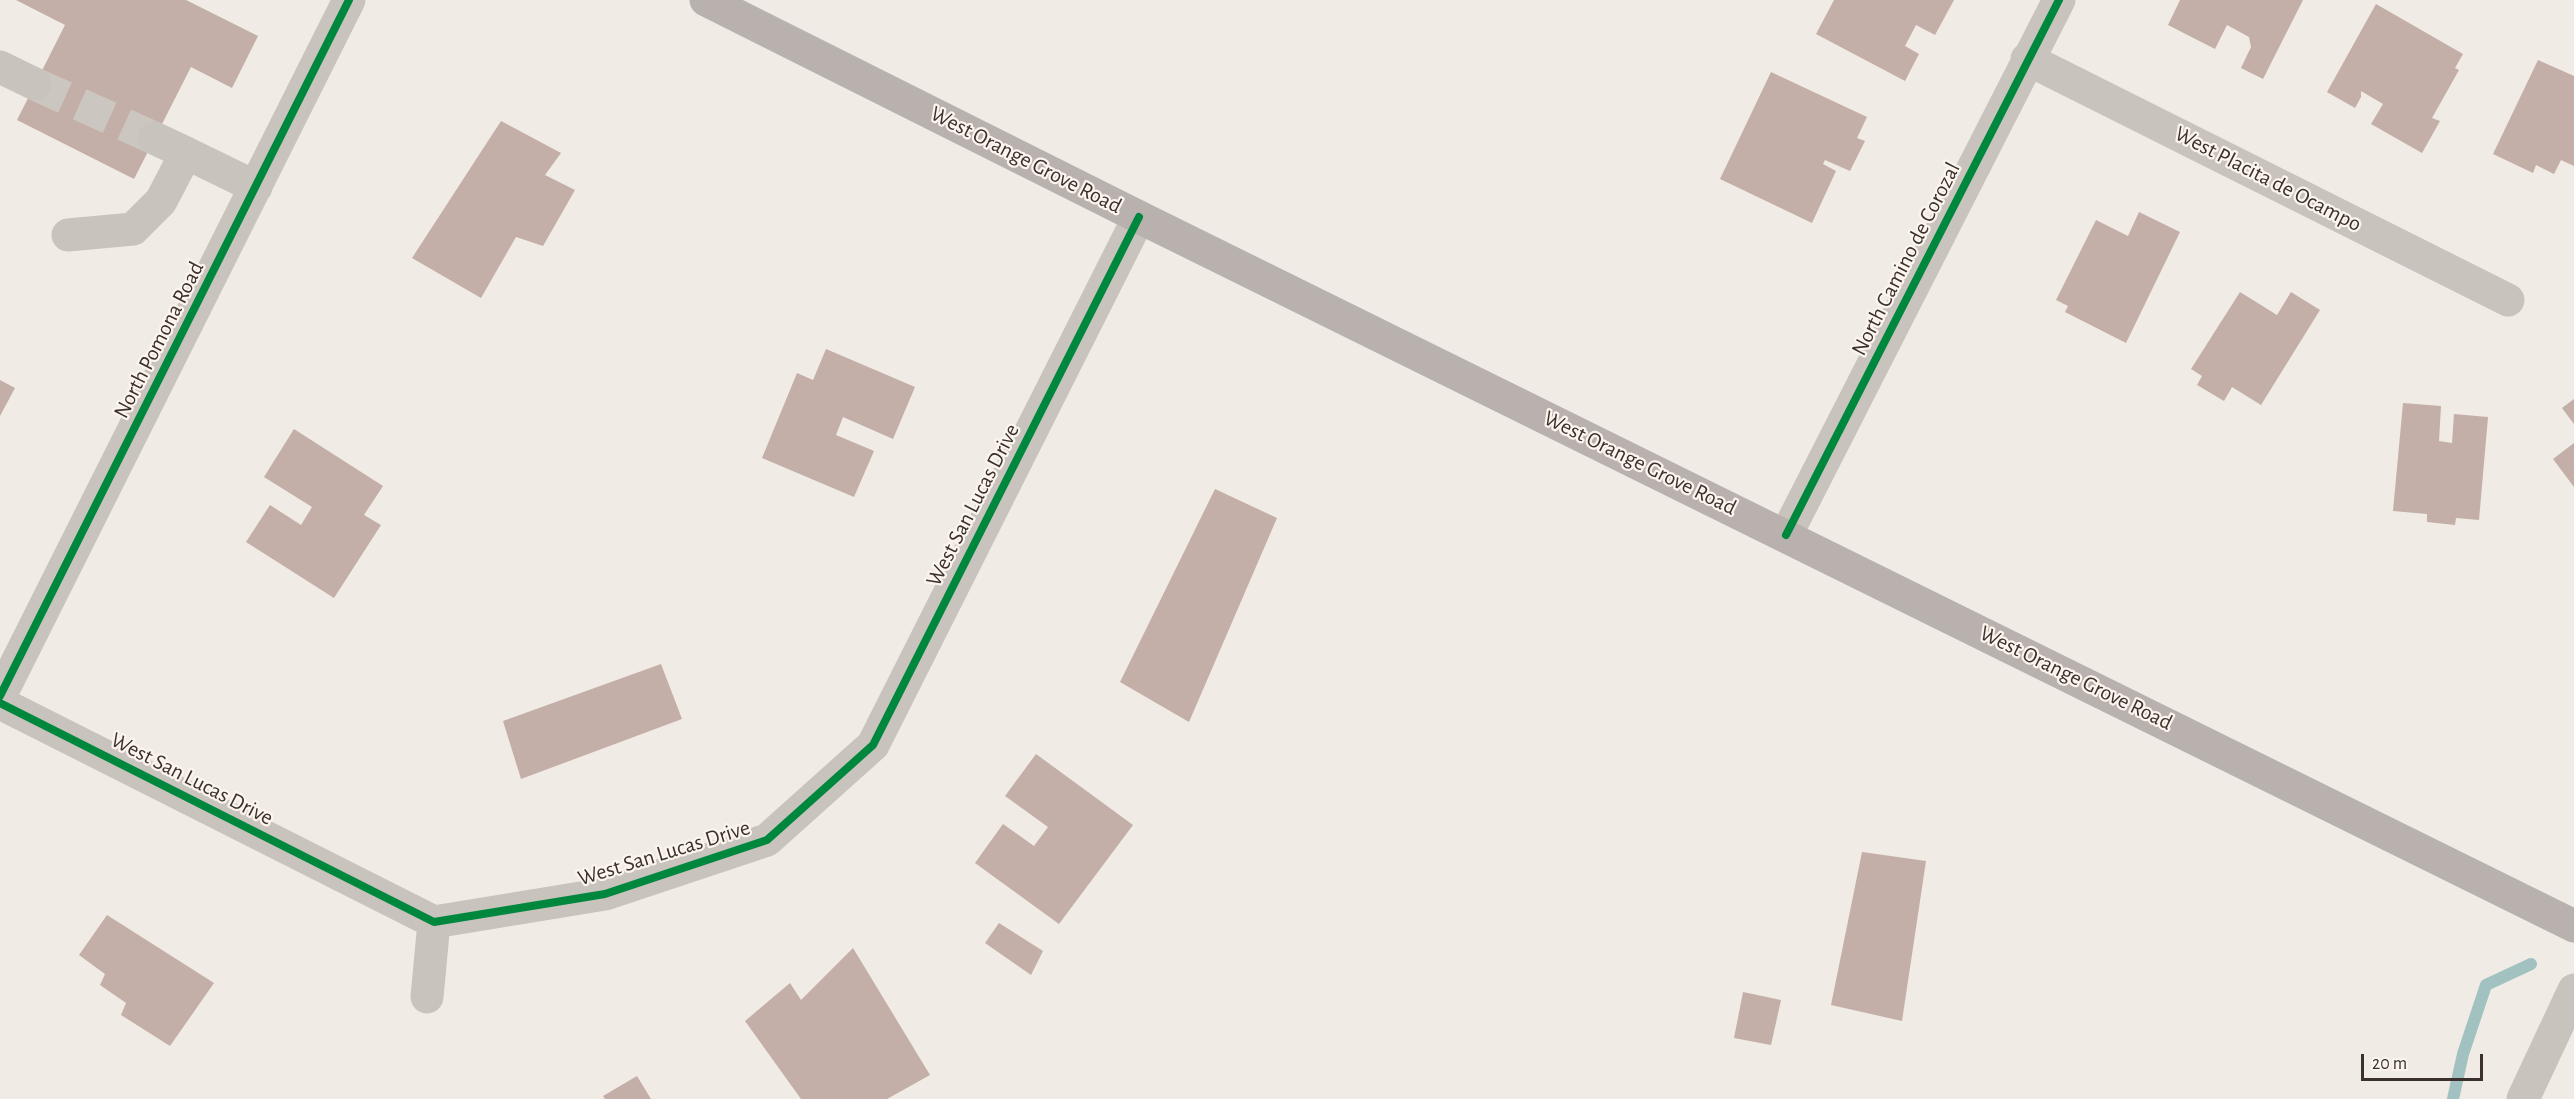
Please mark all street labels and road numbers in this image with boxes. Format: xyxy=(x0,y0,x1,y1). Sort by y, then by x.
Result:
street label: West Orange Grove Road xyxy=(926,100,1126,220)
street label: West Placita de Ocampo xyxy=(2170,120,2366,238)
street label: North Camino de Corozal xyxy=(1846,158,1966,360)
street label: North Pomona Road xyxy=(108,257,210,423)
street label: West Orange Grove Road xyxy=(1539,405,1741,521)
street label: West San Lucas Drive xyxy=(921,419,1025,591)
street label: West Orange Grove Road xyxy=(1975,620,2177,736)
street label: West San Lucas Drive xyxy=(106,727,278,831)
street label: West San Lucas Drive xyxy=(575,814,753,892)

